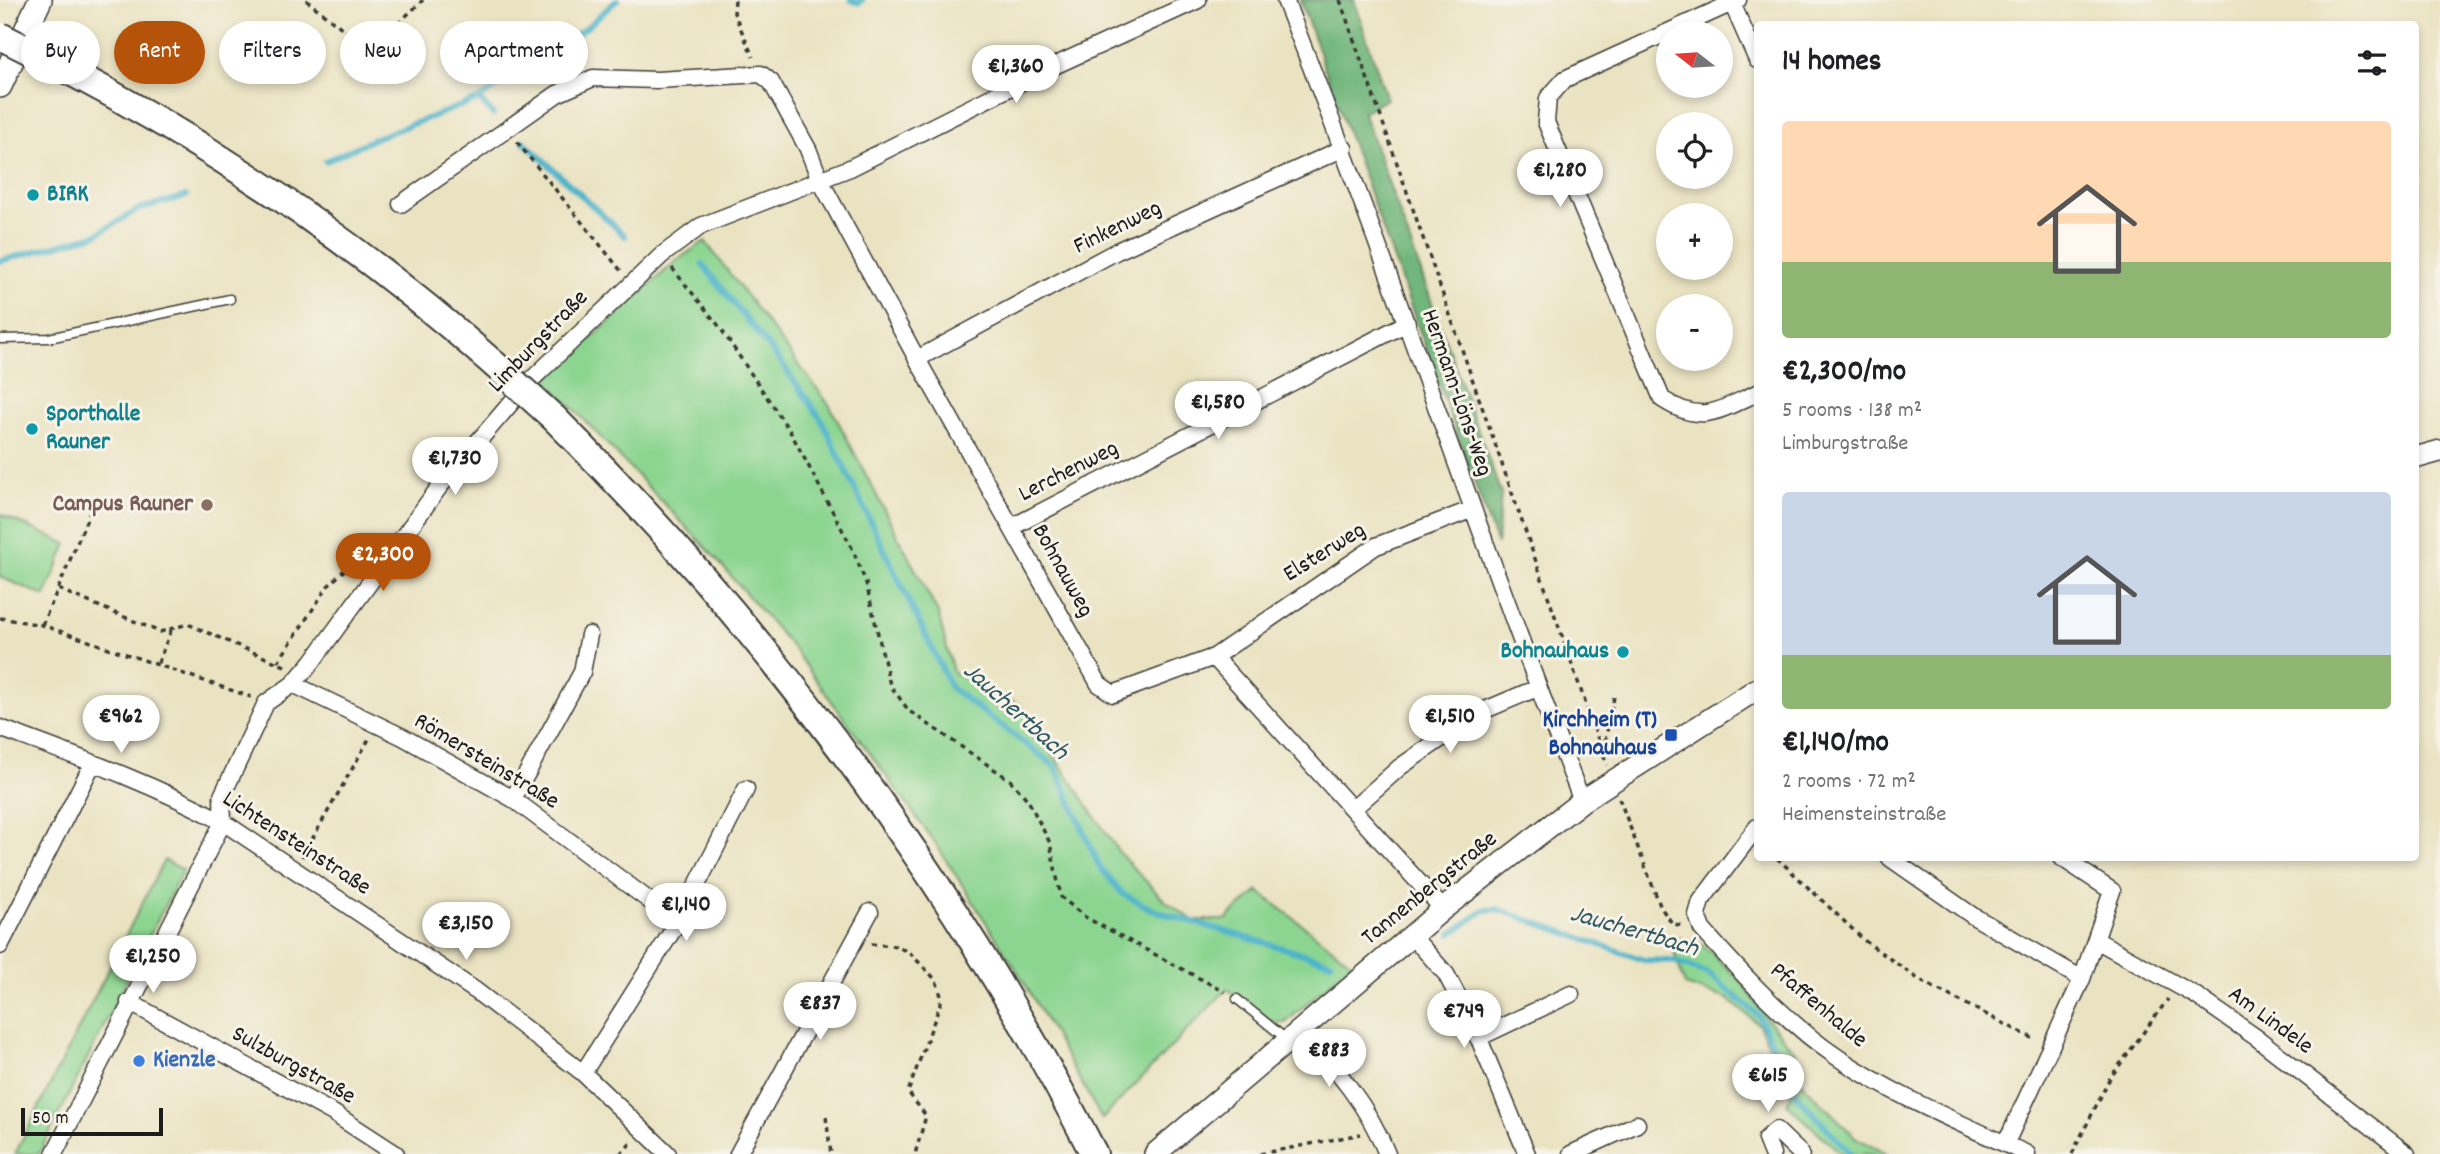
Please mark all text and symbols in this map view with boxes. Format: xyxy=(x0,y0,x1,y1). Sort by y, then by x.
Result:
chip: Buy xyxy=(21,21,100,84)
chip: Rent xyxy=(114,21,205,84)
chip: Filters xyxy=(219,21,326,84)
chip: New xyxy=(340,21,426,84)
chip: Apartment xyxy=(440,21,588,84)
north arrow xyxy=(1656,21,1732,98)
map controls xyxy=(1656,21,1733,371)
text: 14 homes xyxy=(1782,42,1881,85)
icon: filters xyxy=(2353,44,2391,82)
pin: €1,360 xyxy=(959,46,1073,105)
text: €1,360 xyxy=(988,51,1044,84)
button: locate xyxy=(1656,112,1733,189)
pin: €1,280 xyxy=(1503,150,1617,209)
text: €1,280 xyxy=(1533,155,1587,188)
icon: home xyxy=(2024,166,2150,292)
place label: BIRK xyxy=(47,178,89,212)
marker: BIRK xyxy=(25,187,41,203)
street label: Finkenweg xyxy=(1068,192,1168,264)
button: + xyxy=(1656,203,1733,280)
street label: Limburgstraße xyxy=(481,283,597,401)
button: − xyxy=(1656,294,1733,371)
street label: Hermann-Löns-Weg xyxy=(1412,305,1500,481)
text: €2,300/mo xyxy=(1782,352,1906,395)
pin: €1,580 xyxy=(1161,382,1275,441)
text: €1,580 xyxy=(1191,387,1245,420)
text: 5 rooms · 138 m² xyxy=(1782,395,1922,428)
place label: Sporthalle Rauner xyxy=(46,398,141,460)
marker: Sporthalle Rauner xyxy=(24,421,40,437)
text: Limburgstraße xyxy=(1782,428,1908,461)
street label: Lerchenweg xyxy=(1013,432,1125,512)
pin: €1,730 xyxy=(398,438,512,497)
text: €1,730 xyxy=(428,443,482,476)
place label: Campus Rauner xyxy=(53,488,194,522)
marker: Campus Rauner xyxy=(199,497,215,513)
street label: Elsterweg xyxy=(1277,514,1373,592)
street label: Bohnauweg xyxy=(1022,518,1102,624)
pin: €2,300 xyxy=(326,534,440,593)
icon: home xyxy=(2024,537,2150,663)
text: €2,300 xyxy=(352,539,414,572)
place label: Bohnauhaus xyxy=(1501,635,1609,669)
marker: Bohnauhaus xyxy=(1615,644,1631,660)
water label: Jauchertbach xyxy=(954,654,1077,771)
pin: €962 xyxy=(80,696,162,755)
pin: €1,510 xyxy=(1393,696,1507,755)
text: €962 xyxy=(99,701,143,734)
text: €1,510 xyxy=(1425,701,1475,734)
place label: Kirchheim (T) Bohnauhaus xyxy=(1542,704,1657,766)
street label: Römersteinstraße xyxy=(407,705,565,819)
text: €1,140/mo xyxy=(1782,723,1889,766)
marker: Kirchheim (T) Bohnauhaus xyxy=(1663,727,1679,743)
text: 2 rooms · 72 m² xyxy=(1782,766,1916,799)
street label: Lichtensteinstraße xyxy=(215,783,377,905)
text: Heimensteinstraße xyxy=(1782,799,1946,832)
street label: Tannenbergstraße xyxy=(1355,824,1505,954)
pin: €1,140 xyxy=(629,884,743,943)
text: €1,140 xyxy=(661,889,711,922)
water label: Jauchertbach xyxy=(1566,896,1703,968)
pin: €3,150 xyxy=(409,902,523,962)
text: €3,150 xyxy=(438,908,494,941)
pin: €1,250 xyxy=(96,936,210,995)
text: €1,250 xyxy=(125,941,181,974)
street label: Pfaffenhalde xyxy=(1762,955,1874,1057)
street label: Am Lindele xyxy=(2220,978,2320,1064)
pin: €837 xyxy=(779,982,861,1042)
text: €837 xyxy=(799,988,841,1021)
pin: €749 xyxy=(1423,990,1505,1050)
text: €749 xyxy=(1443,996,1485,1029)
street label: Sulzburgstraße xyxy=(225,1018,361,1114)
pin: €883 xyxy=(1288,1030,1370,1089)
text: €883 xyxy=(1308,1035,1350,1068)
place label: Kienzle xyxy=(153,1044,216,1078)
marker: Kienzle xyxy=(131,1053,147,1069)
pin: €615 xyxy=(1727,1054,1809,1114)
text: €615 xyxy=(1748,1060,1788,1093)
scale bar xyxy=(21,1105,163,1137)
text: 50 m xyxy=(32,1106,69,1133)

